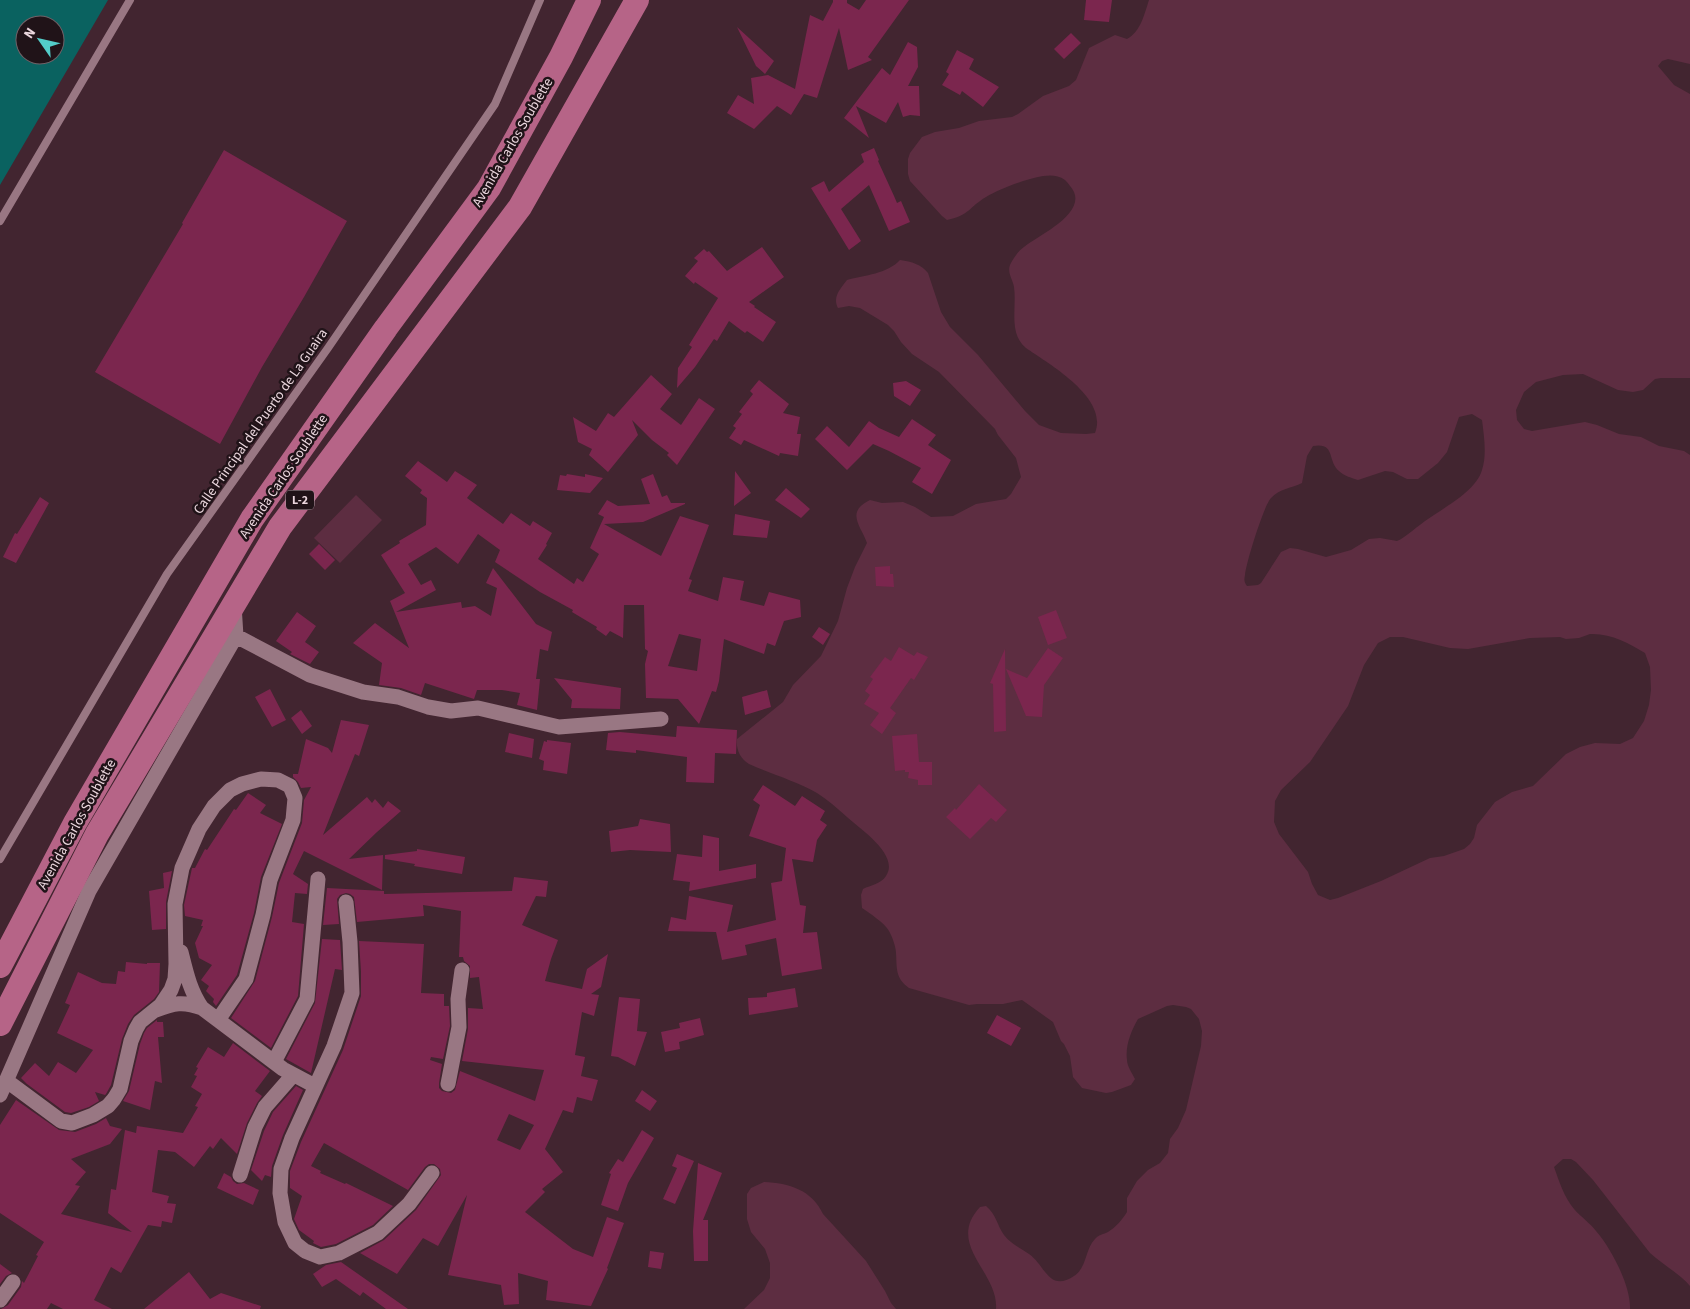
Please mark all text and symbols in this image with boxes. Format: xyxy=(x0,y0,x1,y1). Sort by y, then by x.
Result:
north arrow xyxy=(15,15,65,65)
text: N xyxy=(19,24,41,43)
street label: Avenida Carlos Soublette xyxy=(468,74,558,211)
street label: Calle Principal del Puerto de La Guaira xyxy=(189,325,333,518)
street label: Avenida Carlos Soublette xyxy=(235,410,333,543)
road number: L-2 xyxy=(286,490,314,510)
street label: Avenida Carlos Soublette xyxy=(33,756,121,893)

